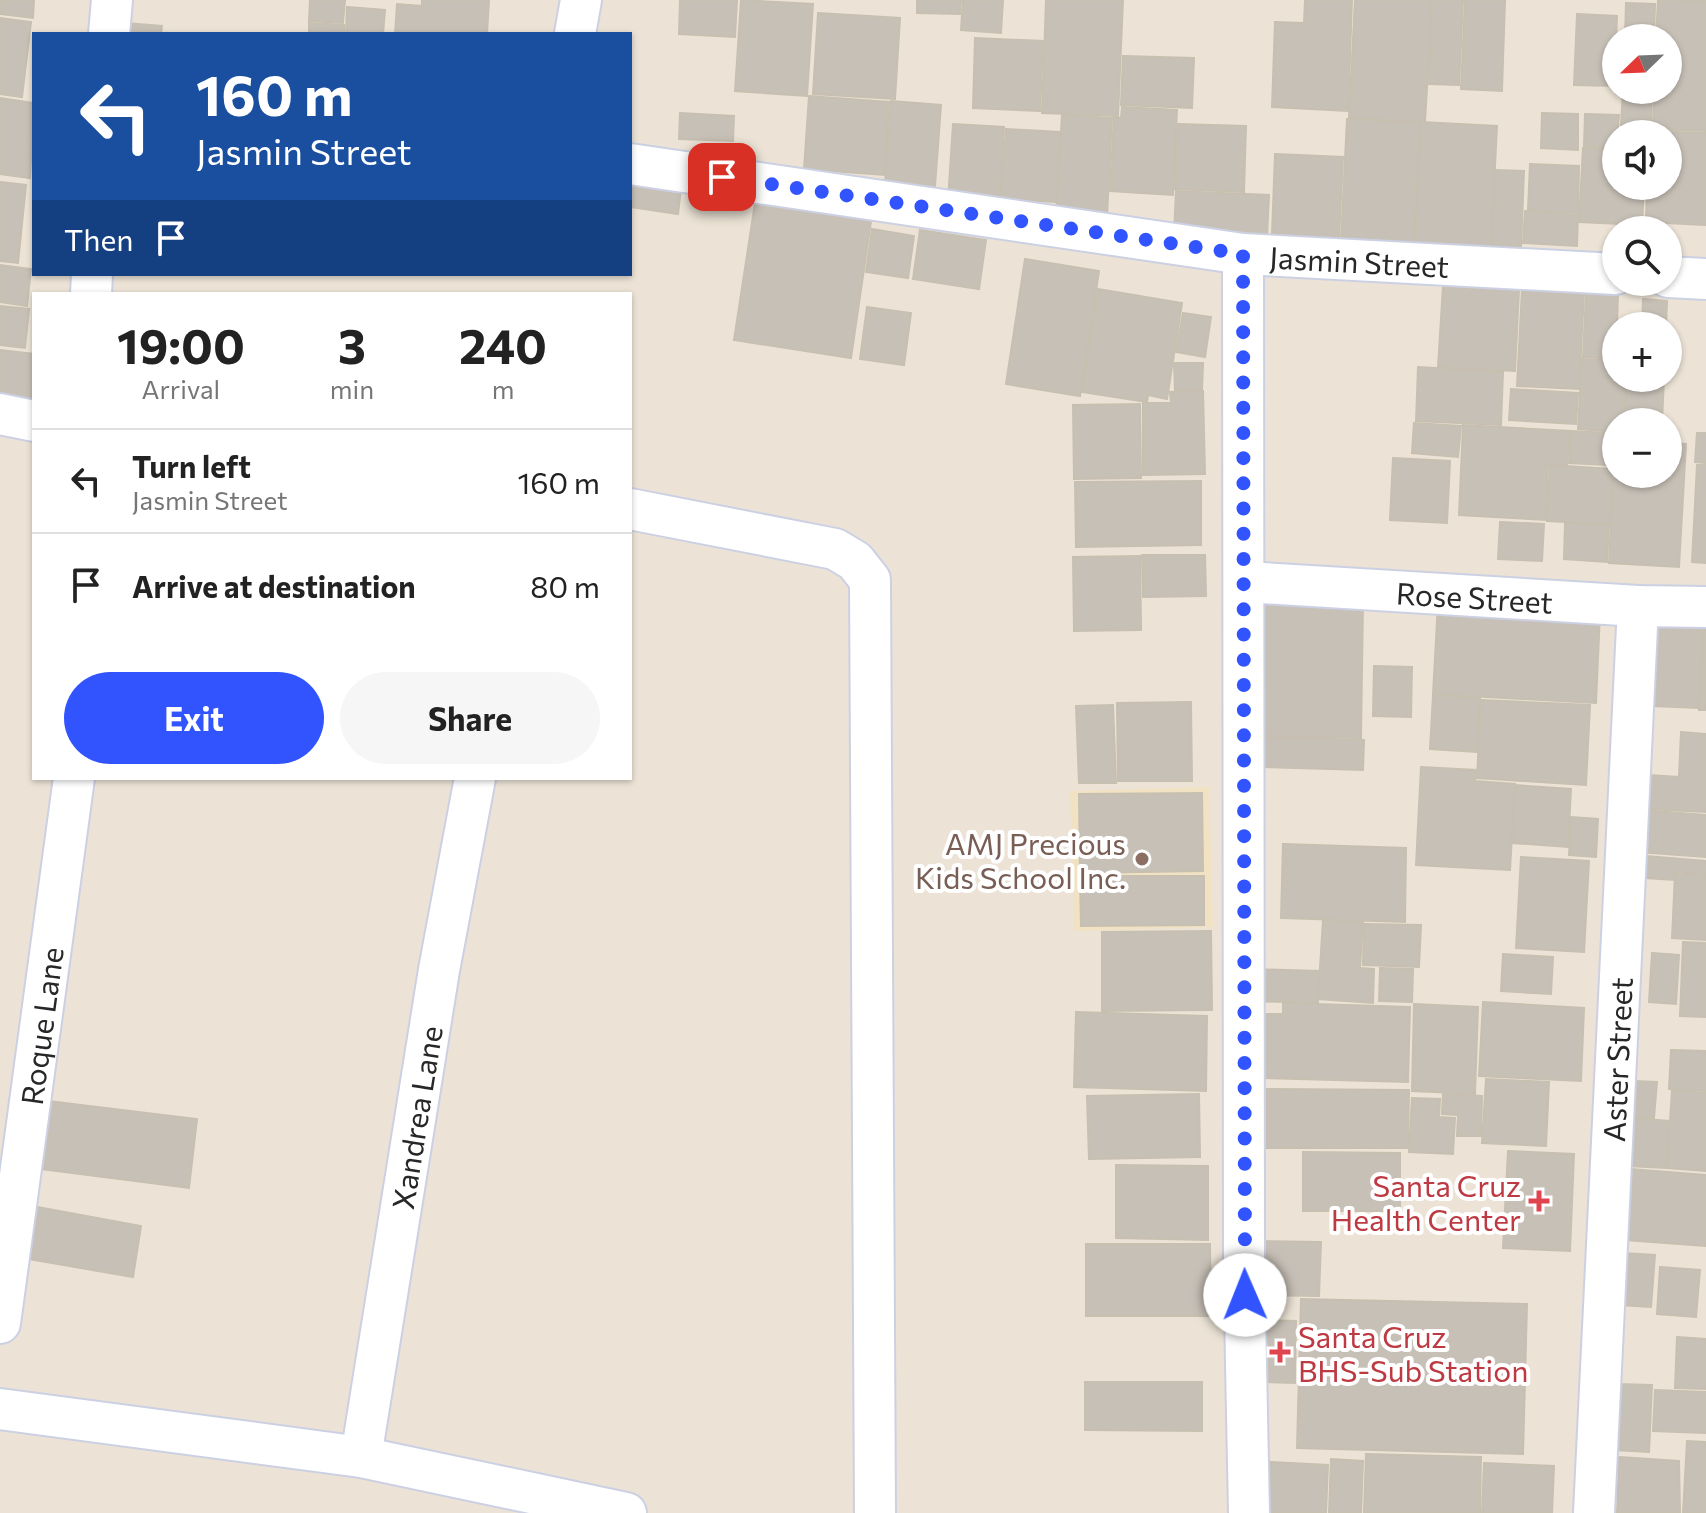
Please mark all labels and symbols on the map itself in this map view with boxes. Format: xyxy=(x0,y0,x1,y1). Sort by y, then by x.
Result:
north arrow xyxy=(1602,24,1682,104)
pin xyxy=(688,143,756,211)
street label: Jasmin Street xyxy=(1269,237,1450,284)
street label: Rose Street xyxy=(1395,573,1554,619)
place label: AMJ Precious Kids School Inc. xyxy=(915,824,1126,895)
marker: AMJ Precious Kids School Inc. xyxy=(1133,850,1151,868)
street label: Roque Lane xyxy=(11,945,69,1107)
street label: Aster Street xyxy=(1594,976,1638,1143)
street label: Xandrea Lane xyxy=(382,1023,448,1212)
place label: Santa Cruz Health Center xyxy=(1331,1166,1521,1237)
marker: Santa Cruz Health Center xyxy=(1528,1190,1550,1212)
position arrow xyxy=(1203,1253,1287,1337)
place label: Santa Cruz BHS-Sub Station xyxy=(1298,1317,1528,1388)
marker: Santa Cruz BHS-Sub Station xyxy=(1269,1341,1291,1363)

